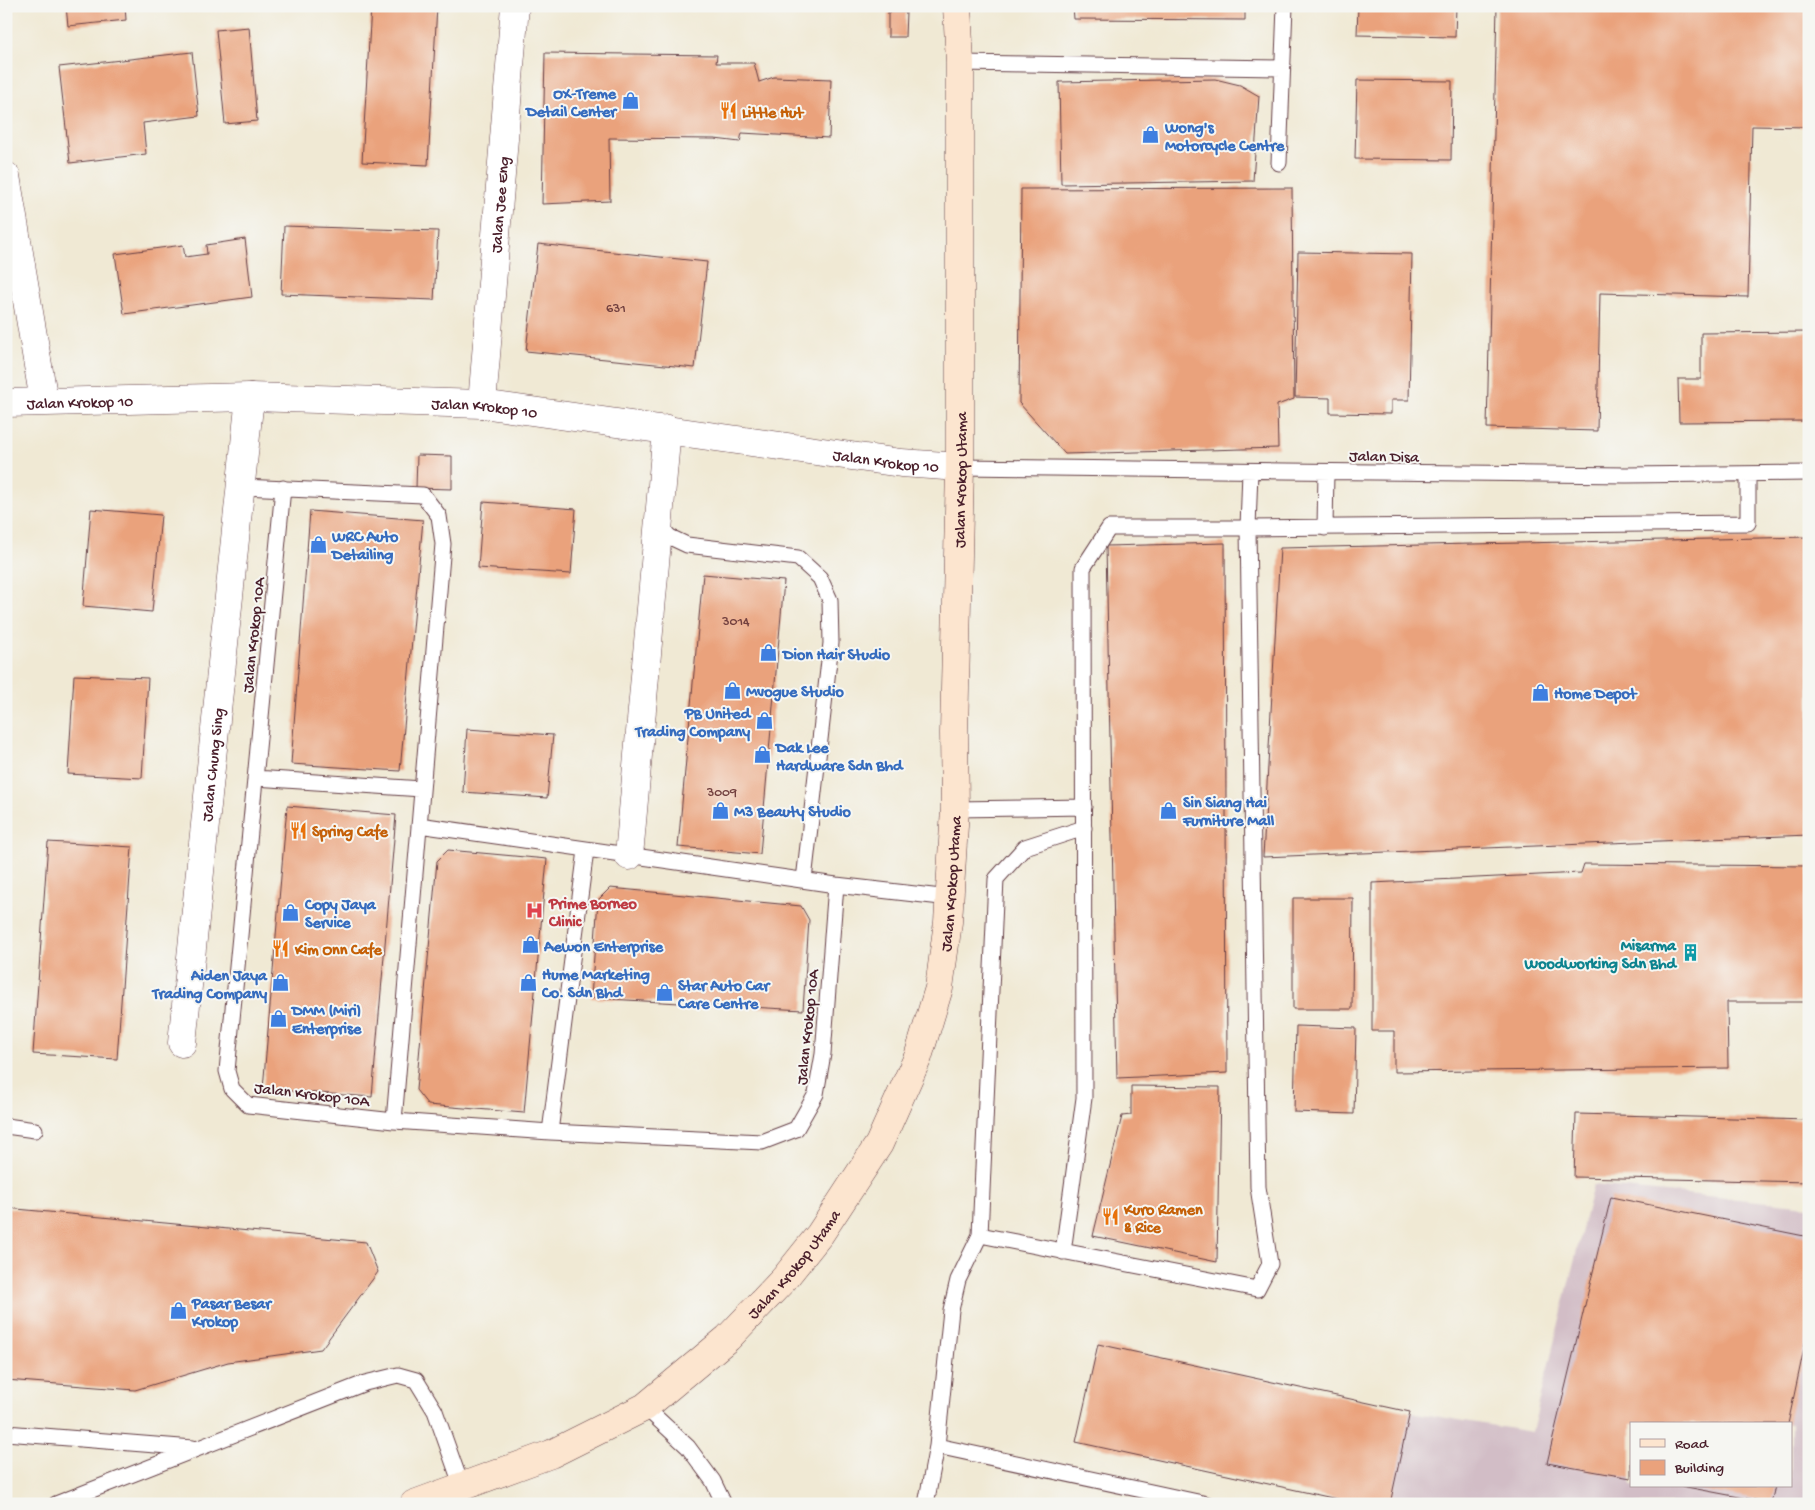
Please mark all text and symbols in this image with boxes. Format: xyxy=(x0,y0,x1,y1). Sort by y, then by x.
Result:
place label: OX-Treme Detail Center xyxy=(524,86,618,123)
shop icon: OX-Treme Detail Center xyxy=(620,91,640,111)
restaurant icon: Little Hut xyxy=(718,101,738,121)
place label: Little Hut xyxy=(742,105,805,124)
place label: Wong's Motorcycle Centre xyxy=(1164,120,1285,157)
shop icon: Wong's Motorcycle Centre xyxy=(1141,125,1161,145)
street label: Jalan Jee Eng xyxy=(489,156,515,254)
house number: 631 xyxy=(606,301,626,318)
street label: Jalan Krokop 10 xyxy=(27,394,134,415)
street label: Jalan Krokop 10 xyxy=(431,396,538,425)
street label: Jalan Krokop Utama xyxy=(952,411,973,548)
street label: Jalan Krokop 10 xyxy=(831,447,939,479)
street label: Jalan Disa xyxy=(1349,448,1420,469)
place label: WRC Auto Detailing xyxy=(330,529,399,566)
shop icon: WRC Auto Detailing xyxy=(308,534,328,554)
street label: Jalan Krokop 10A xyxy=(240,575,271,694)
house number: 3014 xyxy=(721,614,750,631)
shop icon: Dion Hair Studio xyxy=(759,643,779,663)
place label: Dion Hair Studio xyxy=(781,647,891,666)
shop icon: Mvogue Studio xyxy=(722,680,742,700)
shop icon: Home Depot xyxy=(1530,682,1550,702)
place label: Mvogue Studio xyxy=(746,684,844,703)
place label: Home Depot xyxy=(1554,686,1638,705)
place label: PB United Trading Company xyxy=(633,706,752,743)
street label: Jalan Chung Sing xyxy=(199,707,230,823)
shop icon: PB United Trading Company xyxy=(754,711,774,731)
place label: Dak Lee Hardware Sdn Bhd xyxy=(774,740,904,777)
shop icon: Dak Lee Hardware Sdn Bhd xyxy=(752,745,772,765)
house number: 3009 xyxy=(706,785,737,802)
place label: Sin Siang Hai Furniture Mall xyxy=(1182,795,1275,832)
shop icon: M3 Beauty Studio xyxy=(710,800,730,820)
shop icon: Sin Siang Hai Furniture Mall xyxy=(1159,800,1179,820)
place label: M3 Beauty Studio xyxy=(734,804,852,823)
street label: Jalan Krokop Utama xyxy=(938,814,968,953)
restaurant icon: Spring Cafe xyxy=(288,820,308,840)
place label: Spring Cafe xyxy=(312,823,388,843)
place label: Prime Borneo Clinic xyxy=(548,896,637,933)
place label: Copy Jaya Service xyxy=(304,897,377,934)
hospital icon: Prime Borneo Clinic xyxy=(525,901,545,921)
shop icon: Copy Jaya Service xyxy=(281,902,301,922)
shop icon: Aewon Enterprise xyxy=(520,935,540,955)
restaurant icon: Kim Onn Cafe xyxy=(271,938,291,958)
place label: Misarma Woodworking Sdn Bhd xyxy=(1524,938,1678,975)
place label: Aewon Enterprise xyxy=(543,939,664,958)
place label: Kim Onn Cafe xyxy=(294,941,383,961)
building icon: Misarma Woodworking Sdn Bhd xyxy=(1680,943,1700,963)
place label: Hume Marketing Co. Sdn Bhd xyxy=(541,967,650,1004)
street label: Jalan Krokop 10A xyxy=(794,967,825,1086)
place label: Aiden Jaya Trading Company xyxy=(150,968,268,1005)
shop icon: Hume Marketing Co. Sdn Bhd xyxy=(518,972,538,992)
shop icon: Aiden Jaya Trading Company xyxy=(271,973,291,993)
place label: Star Auto Car Care Centre xyxy=(677,978,771,1015)
shop icon: Star Auto Car Care Centre xyxy=(654,983,674,1003)
place label: DMM (Miri) Enterprise xyxy=(290,1003,362,1040)
shop icon: DMM (Miri) Enterprise xyxy=(268,1008,288,1028)
street label: Jalan Krokop 10A xyxy=(253,1080,372,1113)
place label: Kuro Ramen & Rice xyxy=(1123,1202,1203,1239)
street label: Jalan Krokop Utama xyxy=(745,1206,847,1324)
restaurant icon: Kuro Ramen & Rice xyxy=(1100,1207,1120,1227)
place label: Pasar Besar Krokop xyxy=(191,1296,273,1333)
shop icon: Pasar Besar Krokop xyxy=(168,1301,188,1321)
legend xyxy=(1630,1422,1792,1488)
text: Road xyxy=(1675,1436,1709,1454)
text: Building xyxy=(1674,1460,1724,1478)

